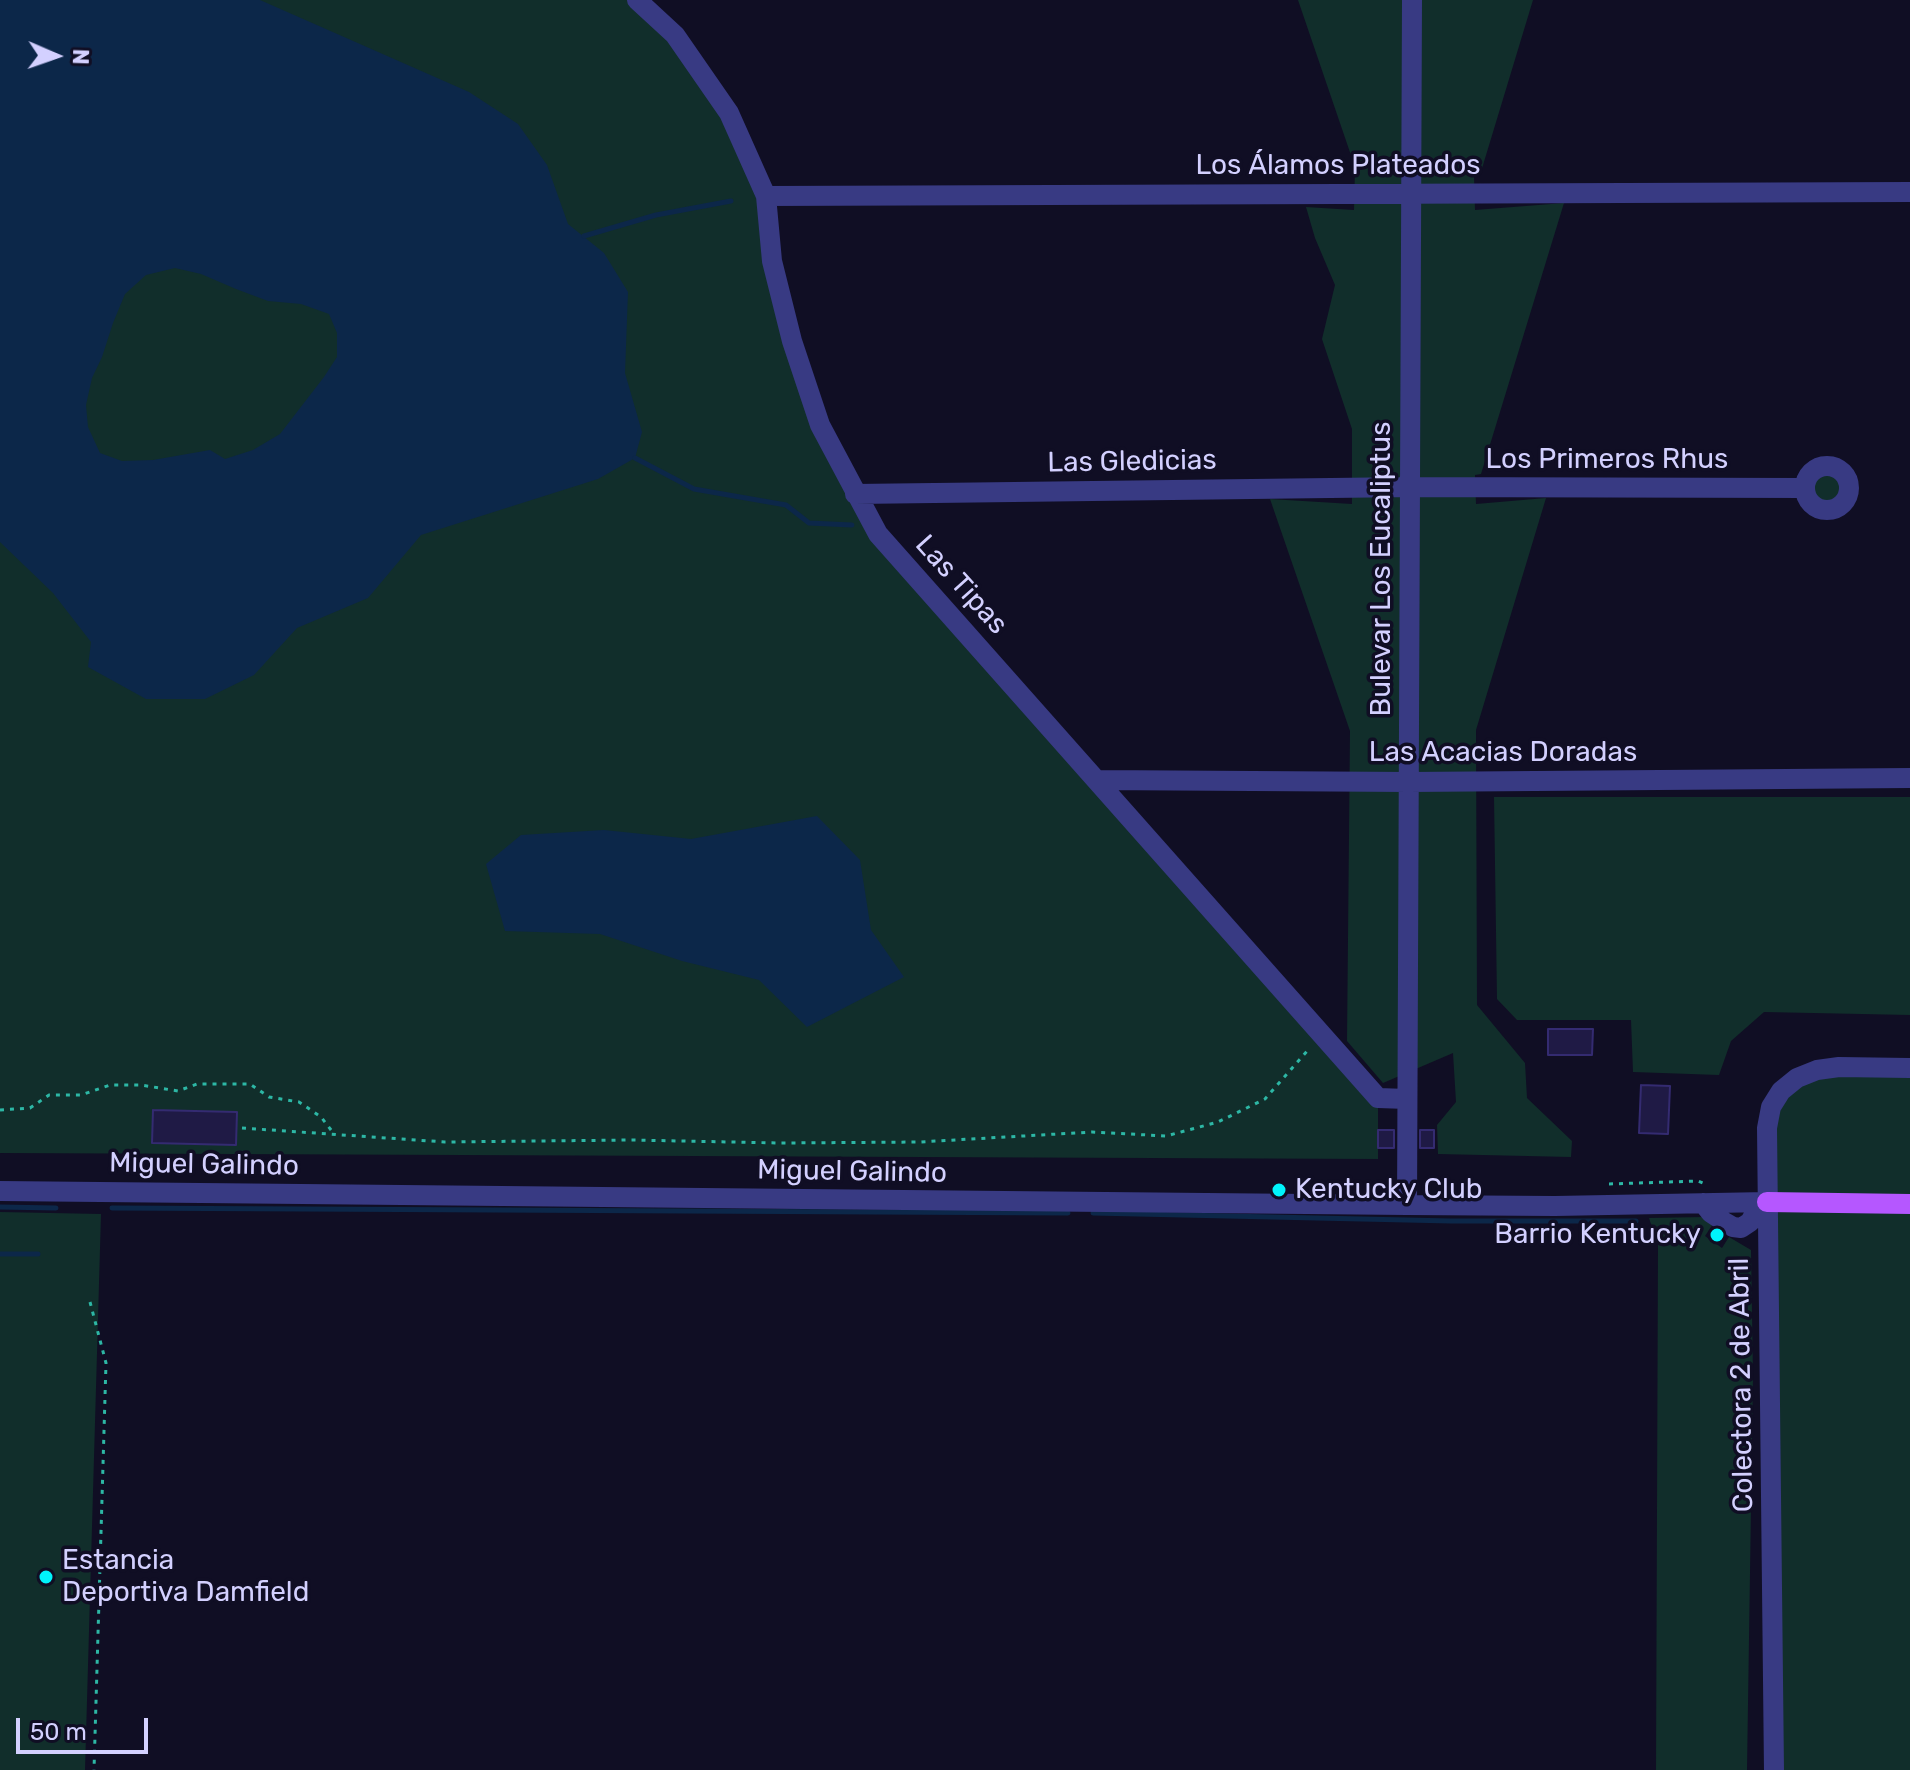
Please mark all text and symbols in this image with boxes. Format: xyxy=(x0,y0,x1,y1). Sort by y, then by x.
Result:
north arrow xyxy=(16,16,96,96)
text: N xyxy=(67,48,94,65)
street label: Los Álamos Plateados xyxy=(1195,149,1481,183)
street label: Bulevar Los Eucaliptus xyxy=(1365,422,1399,716)
street label: Los Primeros Rhus xyxy=(1486,443,1728,477)
street label: Las Gledicias xyxy=(1047,444,1217,480)
street label: Las Tipas xyxy=(908,529,1014,641)
street label: Las Acacias Doradas xyxy=(1369,736,1637,770)
street label: Miguel Galindo xyxy=(109,1147,299,1183)
street label: Miguel Galindo xyxy=(757,1154,947,1190)
place label: Kentucky Club xyxy=(1295,1173,1482,1207)
marker: Kentucky Club xyxy=(1270,1181,1288,1199)
place label: Barrio Kentucky xyxy=(1494,1218,1701,1252)
marker: Barrio Kentucky xyxy=(1708,1226,1726,1244)
street label: Colectora 2 de Abril xyxy=(1723,1257,1761,1513)
place label: Estancia Deportiva Damfield xyxy=(62,1544,309,1610)
marker: Estancia Deportiva Damfield xyxy=(37,1568,55,1586)
scale bar xyxy=(20,1702,152,1752)
text: 50 m xyxy=(30,1718,87,1746)

